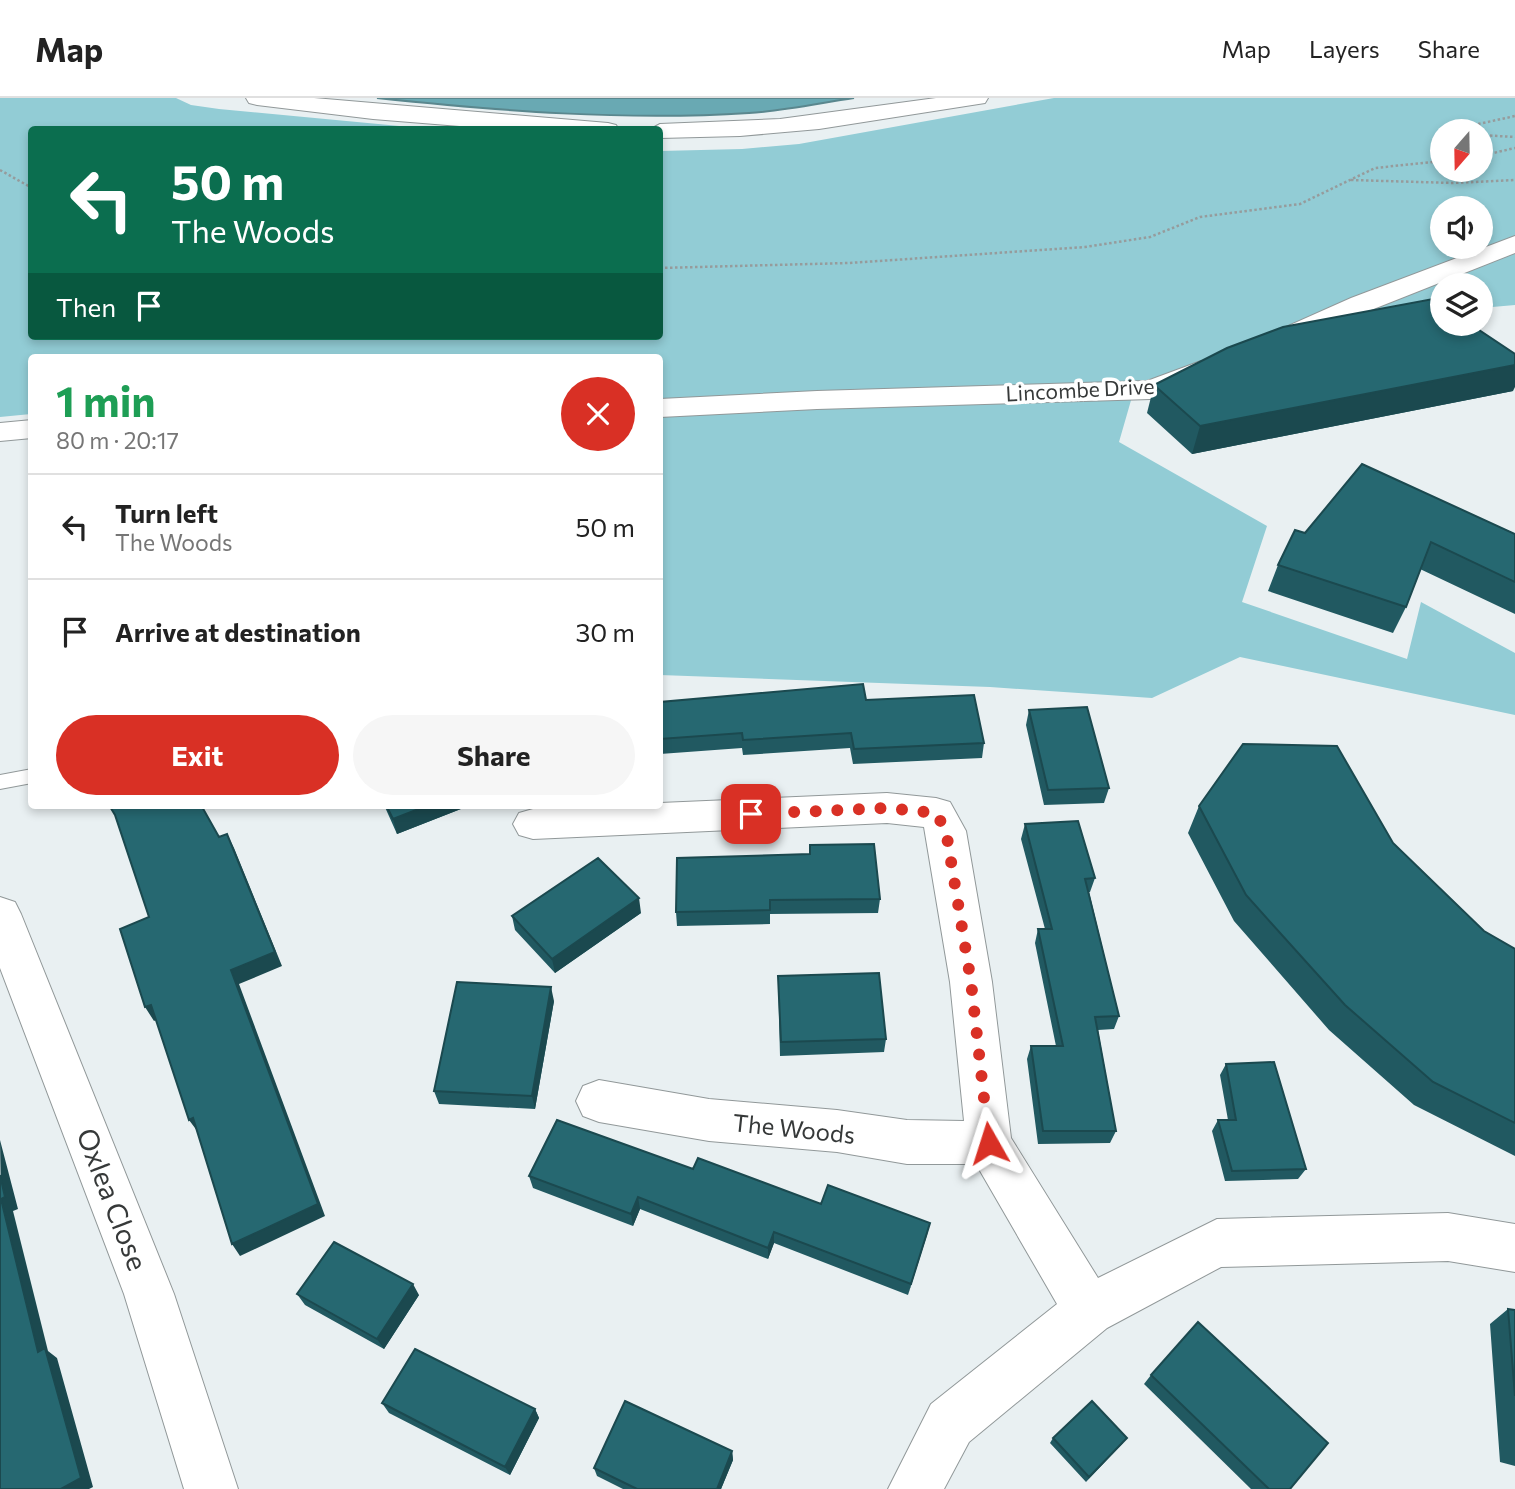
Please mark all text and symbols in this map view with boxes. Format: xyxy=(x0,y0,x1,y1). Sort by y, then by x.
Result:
text: Map xyxy=(35,28,103,69)
text: Map xyxy=(1222,34,1271,63)
text: Layers xyxy=(1309,34,1380,63)
text: Share xyxy=(1418,34,1480,63)
north arrow xyxy=(1430,119,1493,182)
map controls xyxy=(1430,119,1493,336)
text: 50 m xyxy=(171,150,284,210)
icon: left xyxy=(56,154,147,245)
button: sound xyxy=(1430,196,1493,259)
text: The Woods xyxy=(171,210,335,250)
button: layers xyxy=(1430,273,1493,336)
icon: arrive xyxy=(130,287,168,325)
text: Then xyxy=(56,291,116,322)
street label: Lincombe Drive xyxy=(1005,373,1155,405)
text: 1 min xyxy=(56,374,156,426)
button: close xyxy=(561,377,635,451)
text: 80 m · 20:17 xyxy=(56,426,179,454)
text: Turn left xyxy=(115,497,218,528)
icon: left xyxy=(56,508,94,546)
text: 50 m xyxy=(575,511,635,542)
text: The Woods xyxy=(115,528,233,556)
icon: arrive xyxy=(56,613,94,651)
text: Arrive at destination xyxy=(115,616,361,647)
text: 30 m xyxy=(576,616,635,647)
button: Exit xyxy=(56,715,339,795)
button: Share xyxy=(353,715,635,795)
pin xyxy=(721,784,781,844)
icon: arrive xyxy=(732,795,770,833)
position arrow xyxy=(952,1106,1026,1180)
street label: The Woods xyxy=(731,1107,857,1149)
street label: Oxlea Close xyxy=(70,1123,156,1275)

